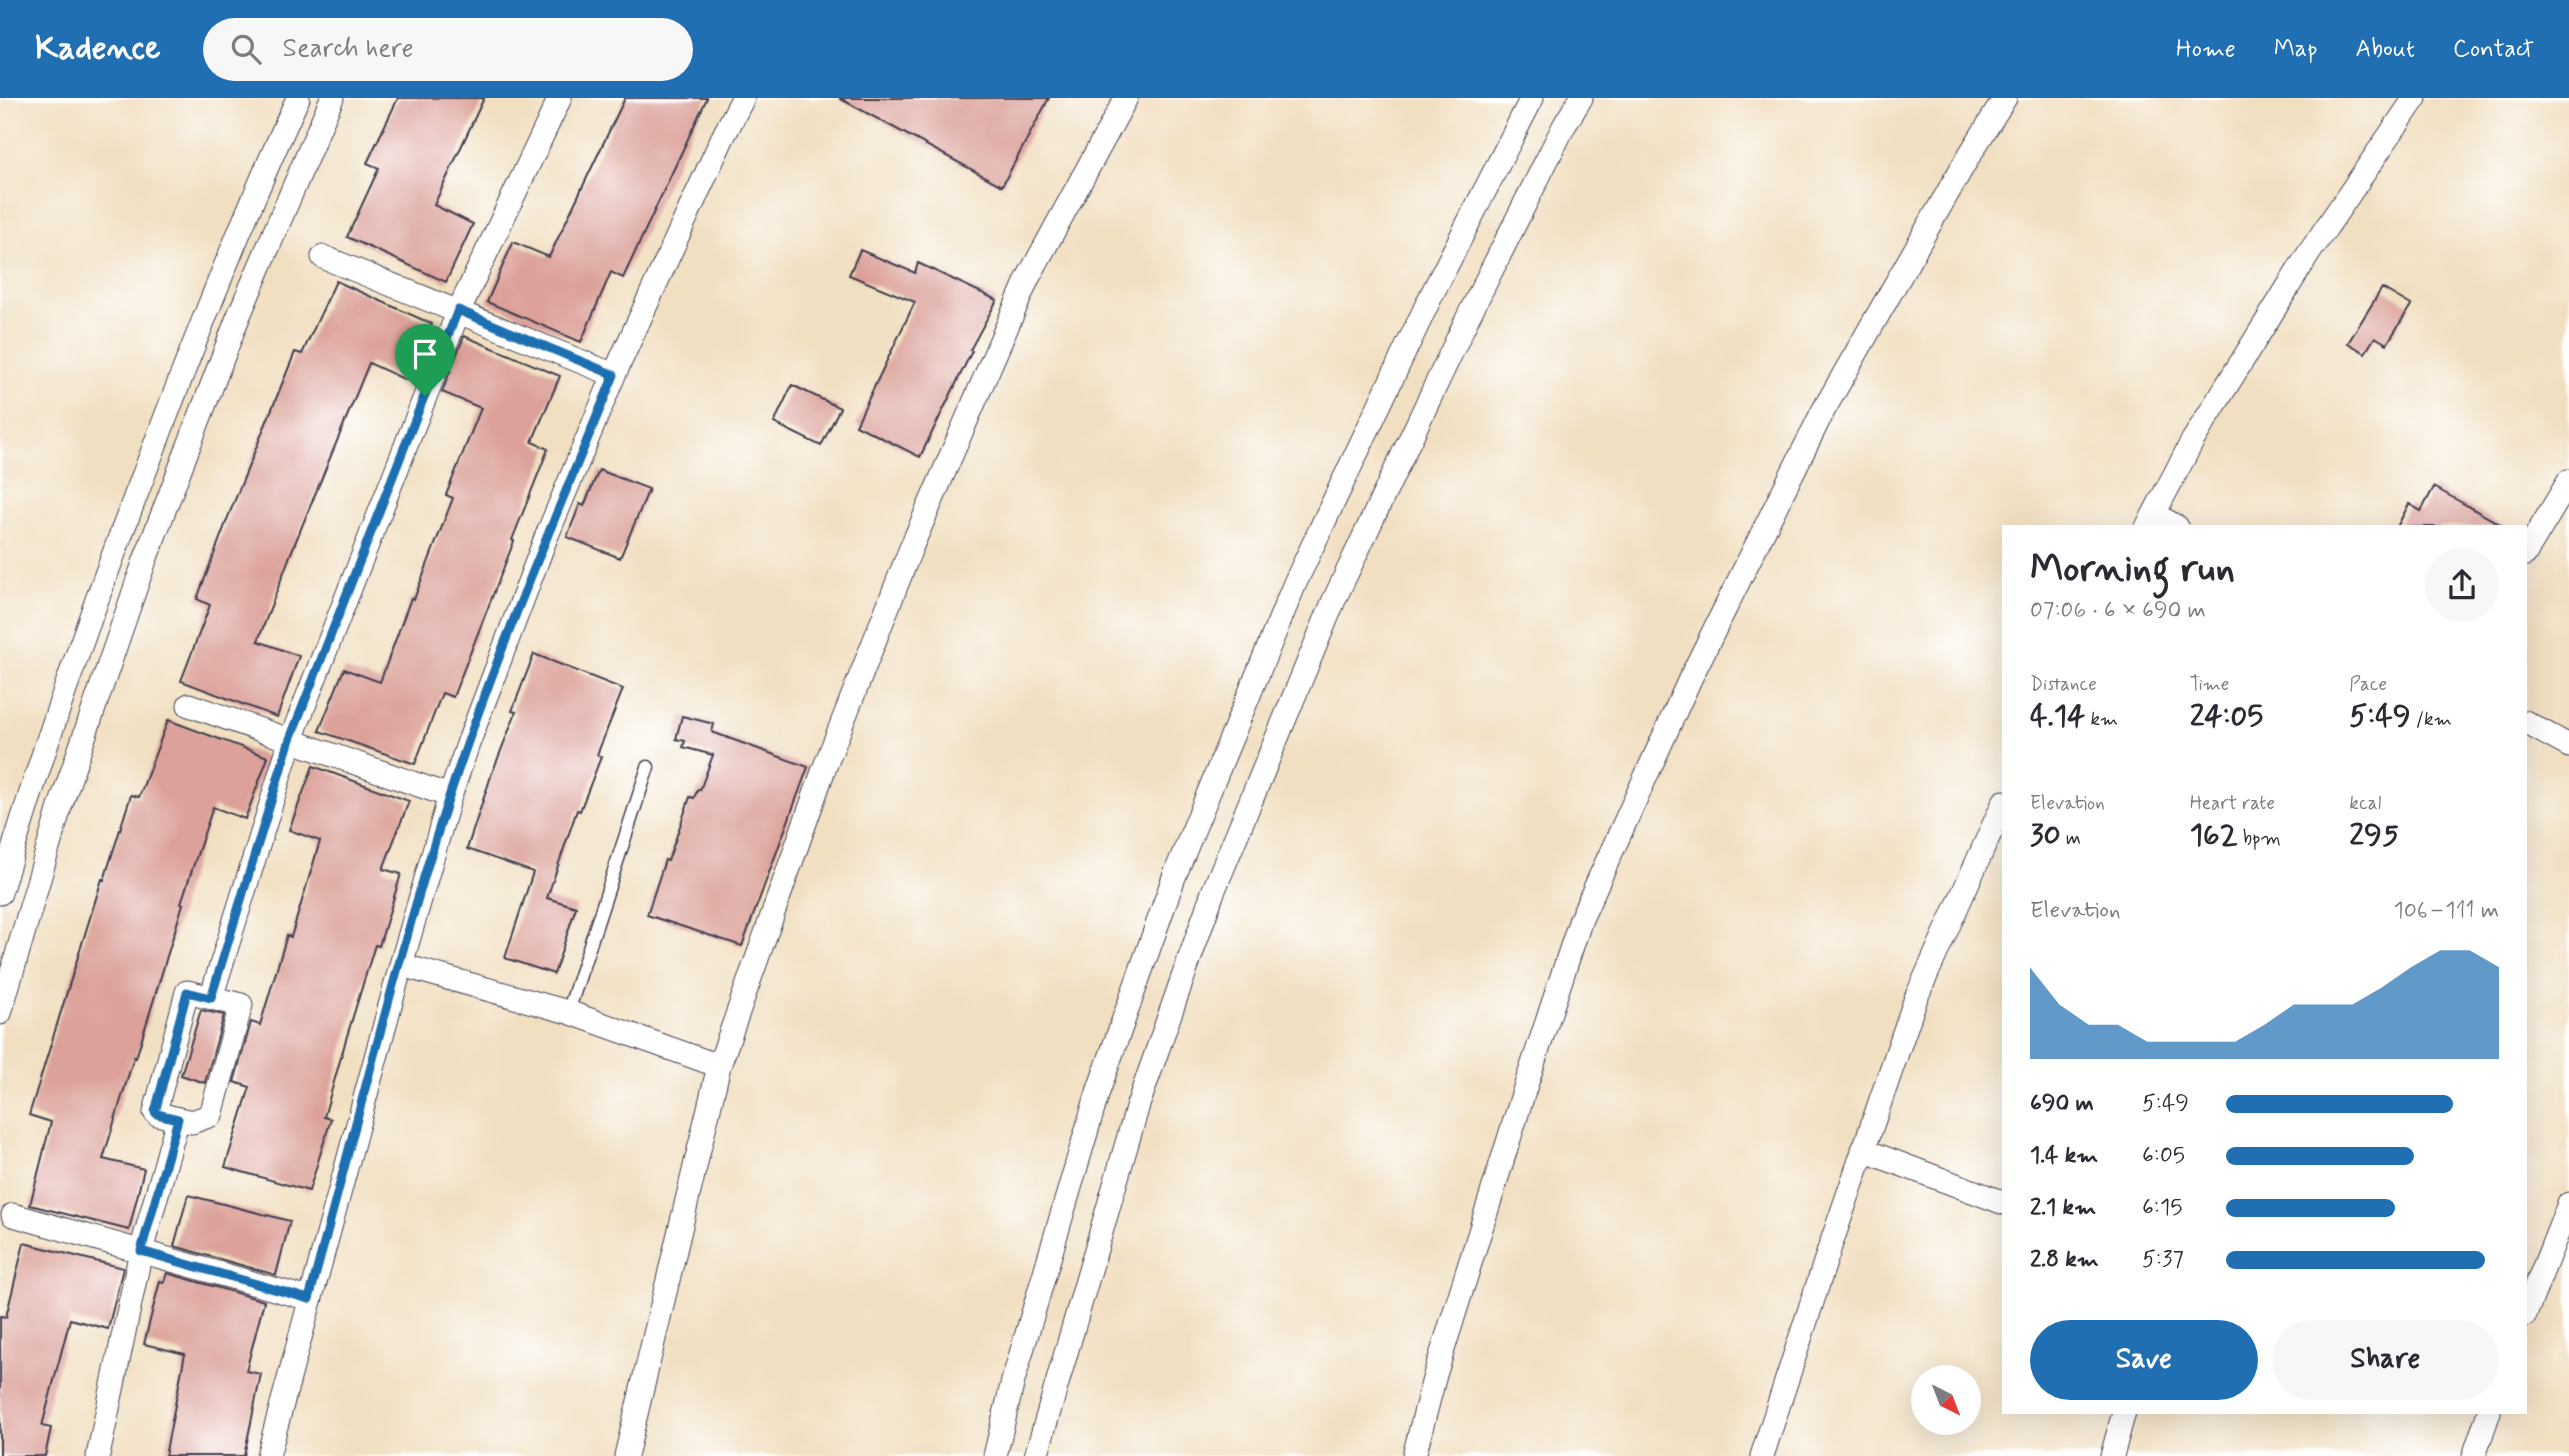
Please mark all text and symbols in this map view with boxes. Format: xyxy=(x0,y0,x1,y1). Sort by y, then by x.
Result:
search box xyxy=(203,18,693,81)
text: Kadence xyxy=(35,27,161,71)
icon: search xyxy=(227,30,265,68)
text: Search here xyxy=(283,32,413,66)
text: Home xyxy=(2176,34,2236,65)
text: Map xyxy=(2274,34,2318,65)
text: About xyxy=(2356,34,2415,65)
text: Contact xyxy=(2453,34,2534,65)
pin xyxy=(395,324,455,396)
icon: arrive xyxy=(406,335,444,373)
text: Morning run xyxy=(2030,545,2235,594)
button: share xyxy=(2425,548,2499,622)
text: 07:06 · 6 × 690 m xyxy=(2030,596,2206,626)
text: Distance xyxy=(2030,672,2097,697)
text: Time xyxy=(2190,672,2229,697)
text: Pace xyxy=(2349,672,2387,697)
text: 4.14 xyxy=(2030,697,2085,736)
text: 24:05 xyxy=(2190,697,2263,736)
text: 5:49 xyxy=(2349,697,2411,736)
text: km xyxy=(2085,707,2118,732)
text: /km xyxy=(2411,707,2452,732)
text: Elevation xyxy=(2030,791,2105,816)
text: Heart rate xyxy=(2190,791,2275,816)
text: kcal xyxy=(2349,791,2381,816)
text: 30 xyxy=(2030,816,2061,855)
text: 162 xyxy=(2190,816,2238,855)
text: 295 xyxy=(2349,816,2399,855)
text: m xyxy=(2061,826,2081,851)
text: bpm xyxy=(2238,826,2281,851)
text: Elevation xyxy=(2030,896,2121,926)
text: 106–111 m xyxy=(2393,896,2499,926)
text: 690 m xyxy=(2030,1089,2094,1119)
text: 5:49 xyxy=(2142,1089,2189,1119)
text: 1.4 km xyxy=(2030,1141,2098,1171)
text: 6:05 xyxy=(2142,1141,2185,1171)
text: 2.1 km xyxy=(2030,1193,2096,1223)
text: 6:15 xyxy=(2142,1193,2182,1223)
text: 2.8 km xyxy=(2030,1245,2099,1275)
text: 5:37 xyxy=(2142,1245,2184,1275)
button: Save xyxy=(2030,1320,2258,1400)
button: Share xyxy=(2272,1320,2499,1400)
north arrow xyxy=(1911,1365,1981,1435)
map controls xyxy=(1911,1365,1981,1435)

